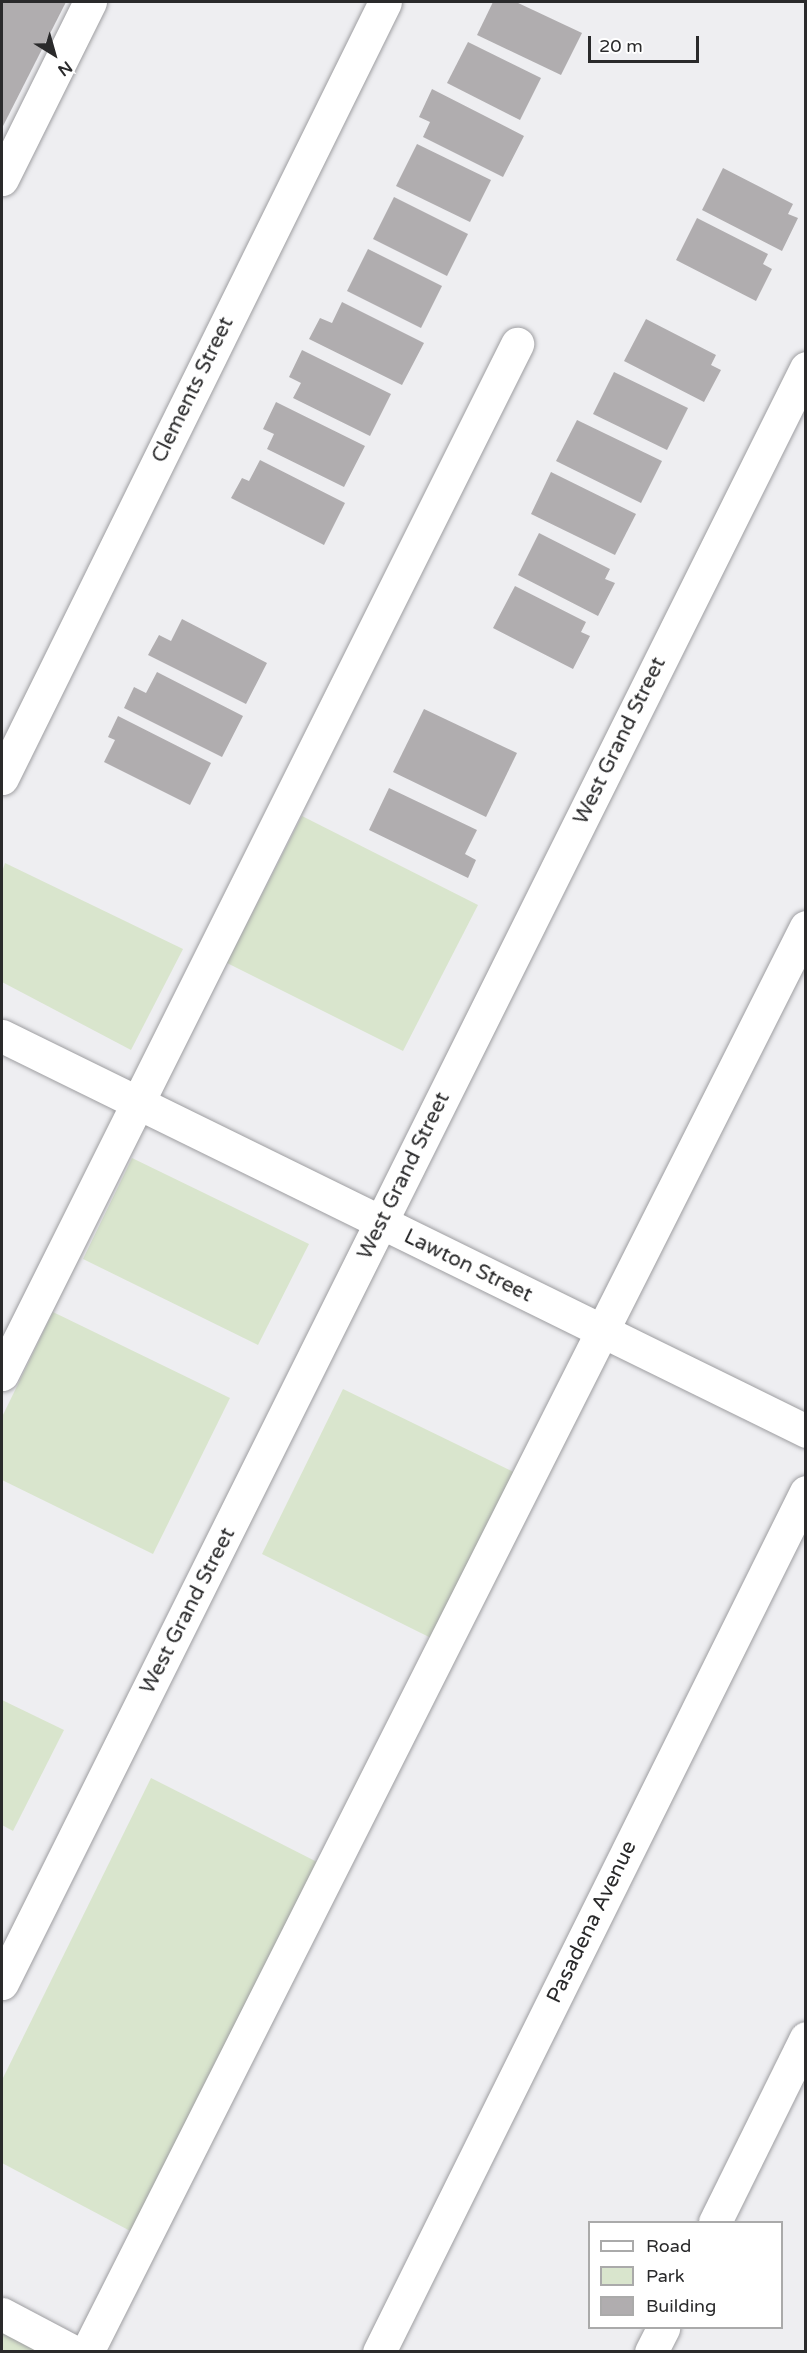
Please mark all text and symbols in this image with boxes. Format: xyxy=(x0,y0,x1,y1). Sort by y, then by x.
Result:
north arrow xyxy=(24,24,84,84)
scale bar xyxy=(591,24,702,62)
text: 20 m xyxy=(599,35,643,57)
text: N xyxy=(54,57,76,80)
street label: Clements Street xyxy=(147,313,239,467)
street label: West Grand Street xyxy=(569,653,671,829)
street label: West Grand Street xyxy=(353,1088,455,1264)
street label: Lawton Street xyxy=(400,1224,536,1308)
street label: West Grand Street xyxy=(135,1524,241,1698)
street label: Pasadena Avenue xyxy=(542,1837,642,2007)
legend xyxy=(588,2221,783,2329)
text: Road xyxy=(646,2235,691,2257)
text: Park xyxy=(646,2265,684,2287)
text: Building xyxy=(646,2295,716,2317)

